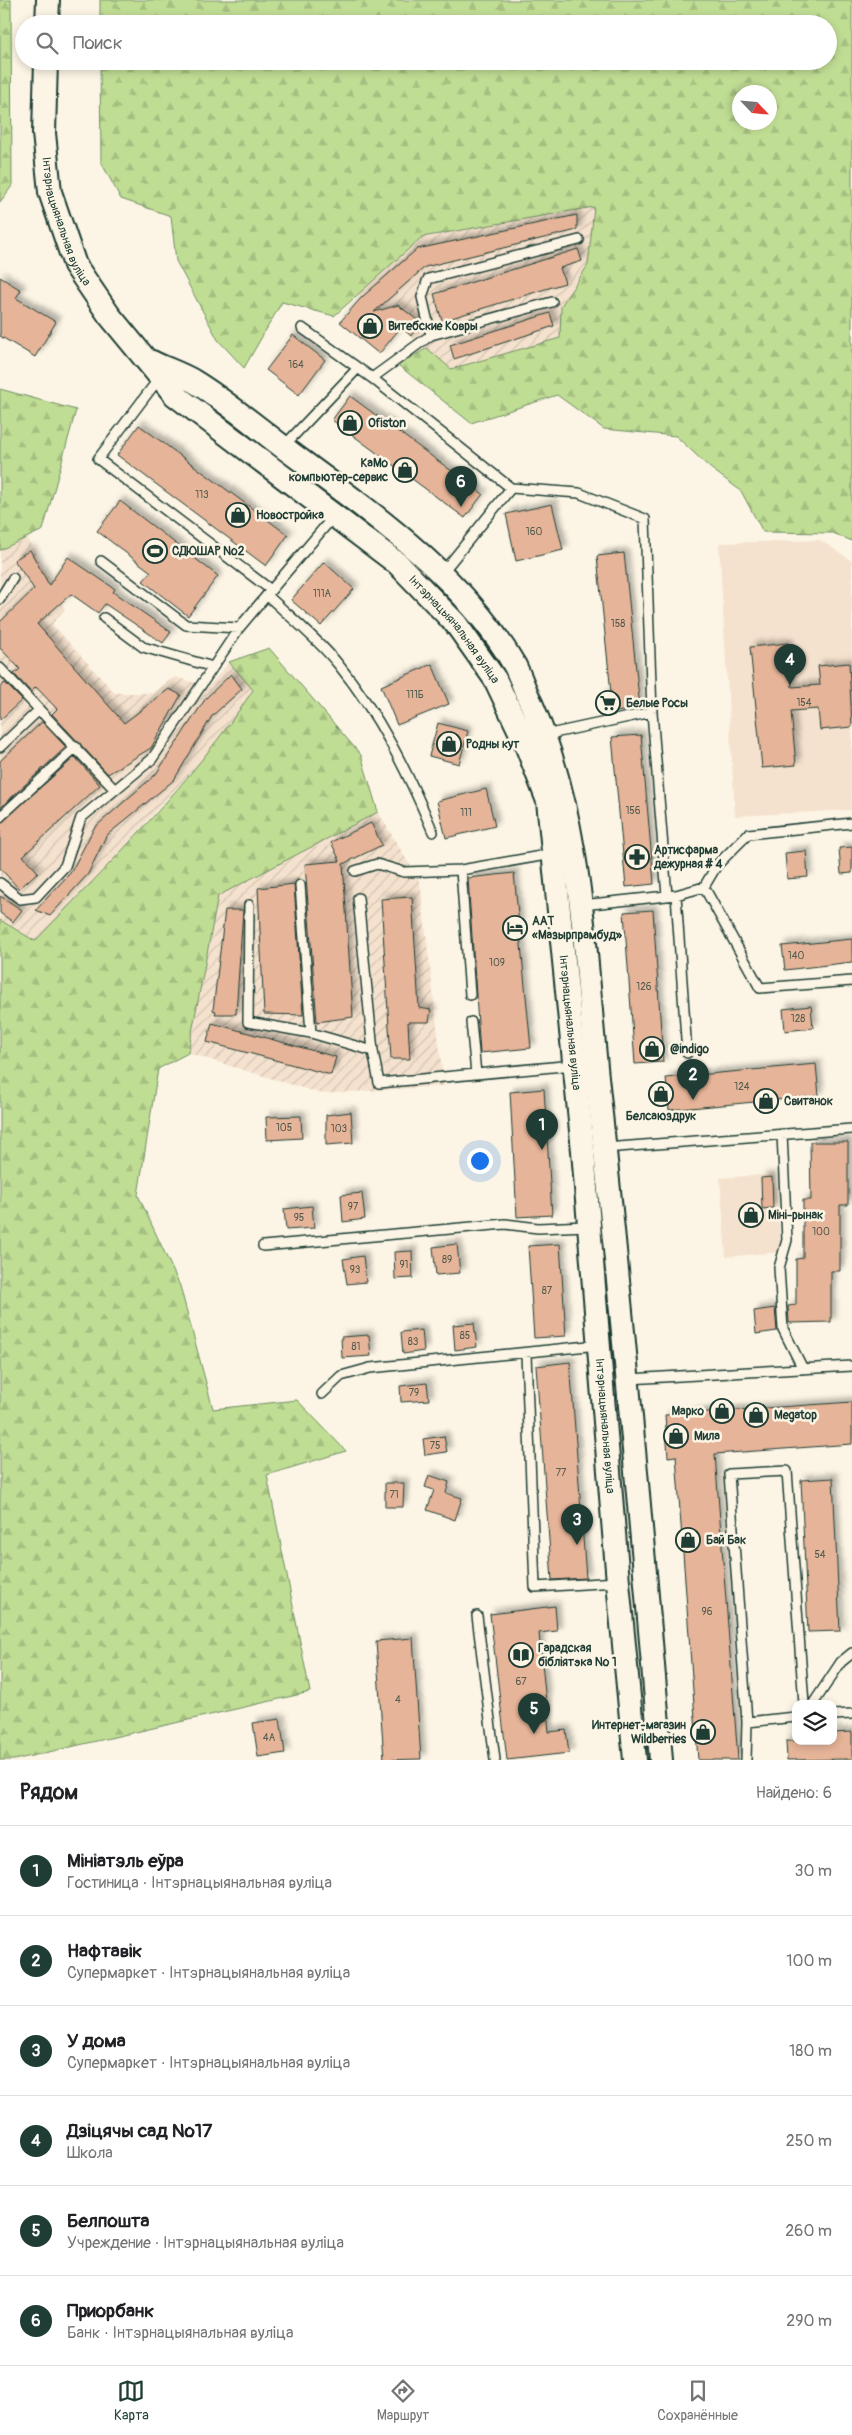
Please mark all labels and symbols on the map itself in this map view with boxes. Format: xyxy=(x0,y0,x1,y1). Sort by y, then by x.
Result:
north arrow xyxy=(732,85,777,130)
street label: Інтэрнацыянальная вуліца xyxy=(39,156,95,289)
shop icon: Витебские Ковры xyxy=(357,313,383,339)
place label: Витебские Ковры xyxy=(388,319,478,334)
house number: 164 xyxy=(288,359,304,371)
shop icon: Ofiston xyxy=(337,410,363,436)
place label: Ofiston xyxy=(368,416,406,431)
place label: КаМо компьютер-сервис xyxy=(289,456,389,485)
shop icon: КаМо компьютер-сервис xyxy=(392,457,418,483)
pin: 6 xyxy=(445,466,477,507)
house number: 113 xyxy=(195,489,209,501)
shop icon: Новостройка xyxy=(225,502,251,528)
place label: Новостройка xyxy=(256,508,324,523)
house number: 160 xyxy=(526,526,542,538)
sports icon: СДЮШАР №2 xyxy=(142,538,168,564)
place label: СДЮШАР №2 xyxy=(172,544,245,559)
street label: Інтэрнацыянальная вуліца xyxy=(406,572,503,686)
house number: 111А xyxy=(313,588,332,600)
house number: 158 xyxy=(611,618,625,630)
pin: 4 xyxy=(774,644,806,685)
house number: 111Б xyxy=(406,689,424,701)
supermarket icon: Белые Росы xyxy=(595,690,621,716)
place label: Белые Росы xyxy=(626,696,688,711)
house number: 154 xyxy=(796,697,812,709)
shop icon: Родны кут xyxy=(436,731,462,757)
place label: Родны кут xyxy=(466,737,520,752)
house number: 156 xyxy=(625,805,641,817)
house number: 111 xyxy=(460,807,472,819)
place label: Артисфарма дежурная # 4 xyxy=(653,843,722,872)
pharmacy icon: Артисфарма дежурная # 4 xyxy=(624,844,650,870)
place label: ААТ «Мазырпрамбуд» xyxy=(531,914,623,943)
hotel icon: ААТ «Мазырпрамбуд» xyxy=(502,915,528,941)
house number: 140 xyxy=(788,950,804,962)
street label: Інтэрнацыянальная вуліца xyxy=(556,954,584,1091)
house number: 109 xyxy=(489,957,505,969)
house number: 126 xyxy=(636,981,652,993)
house number: 128 xyxy=(791,1013,805,1025)
shop icon: @indigo xyxy=(639,1036,665,1062)
place label: @indigo xyxy=(670,1042,709,1057)
pin: 2 xyxy=(677,1059,709,1100)
shop icon: Белсаюздрук xyxy=(648,1081,674,1107)
house number: 124 xyxy=(734,1081,750,1093)
shop icon: Свитанок xyxy=(753,1088,779,1114)
place label: Свитанок xyxy=(784,1094,834,1109)
pin: 1 xyxy=(526,1109,558,1150)
place label: Белсаюздрук xyxy=(626,1109,697,1124)
house number: 105 xyxy=(276,1122,292,1134)
house number: 103 xyxy=(331,1123,348,1135)
your location xyxy=(467,1148,493,1174)
house number: 97 xyxy=(348,1201,359,1213)
shop icon: Міні-рынак xyxy=(738,1202,764,1228)
place label: Міні-рынак xyxy=(768,1208,824,1223)
house number: 95 xyxy=(294,1212,304,1224)
house number: 100 xyxy=(812,1226,830,1238)
house number: 89 xyxy=(442,1254,452,1266)
house number: 91 xyxy=(399,1259,409,1271)
house number: 93 xyxy=(350,1264,361,1276)
house number: 87 xyxy=(542,1285,553,1297)
house number: 85 xyxy=(460,1330,470,1342)
house number: 83 xyxy=(408,1336,419,1348)
house number: 81 xyxy=(352,1341,361,1353)
street label: Інтэрнацыянальная вуліца xyxy=(592,1358,618,1495)
house number: 79 xyxy=(409,1387,419,1399)
shop icon: Марко xyxy=(709,1398,735,1424)
shop icon: Megatop xyxy=(743,1402,769,1428)
place label: Марко xyxy=(671,1404,705,1419)
place label: Megatop xyxy=(774,1408,817,1423)
shop icon: Мила xyxy=(663,1423,689,1449)
place label: Мила xyxy=(694,1429,720,1444)
house number: 75 xyxy=(430,1440,440,1452)
house number: 77 xyxy=(556,1467,567,1479)
house number: 71 xyxy=(389,1489,399,1501)
pin: 3 xyxy=(561,1504,593,1545)
shop icon: Бай Бак xyxy=(675,1527,701,1553)
place label: Бай Бак xyxy=(706,1533,747,1548)
house number: 54 xyxy=(814,1549,826,1561)
house number: 96 xyxy=(702,1606,713,1618)
place label: Гарадская бібліятэка № 1 xyxy=(538,1641,617,1670)
library icon: Гарадская бібліятэка № 1 xyxy=(508,1642,534,1668)
house number: 67 xyxy=(515,1676,527,1688)
pin: 5 xyxy=(518,1693,550,1734)
house number: 4 xyxy=(395,1694,401,1706)
place label: Интернет-магазин Wildberries xyxy=(592,1718,687,1747)
shop icon: Интернет-магазин Wildberries xyxy=(690,1719,716,1745)
house number: 4А xyxy=(263,1732,276,1744)

